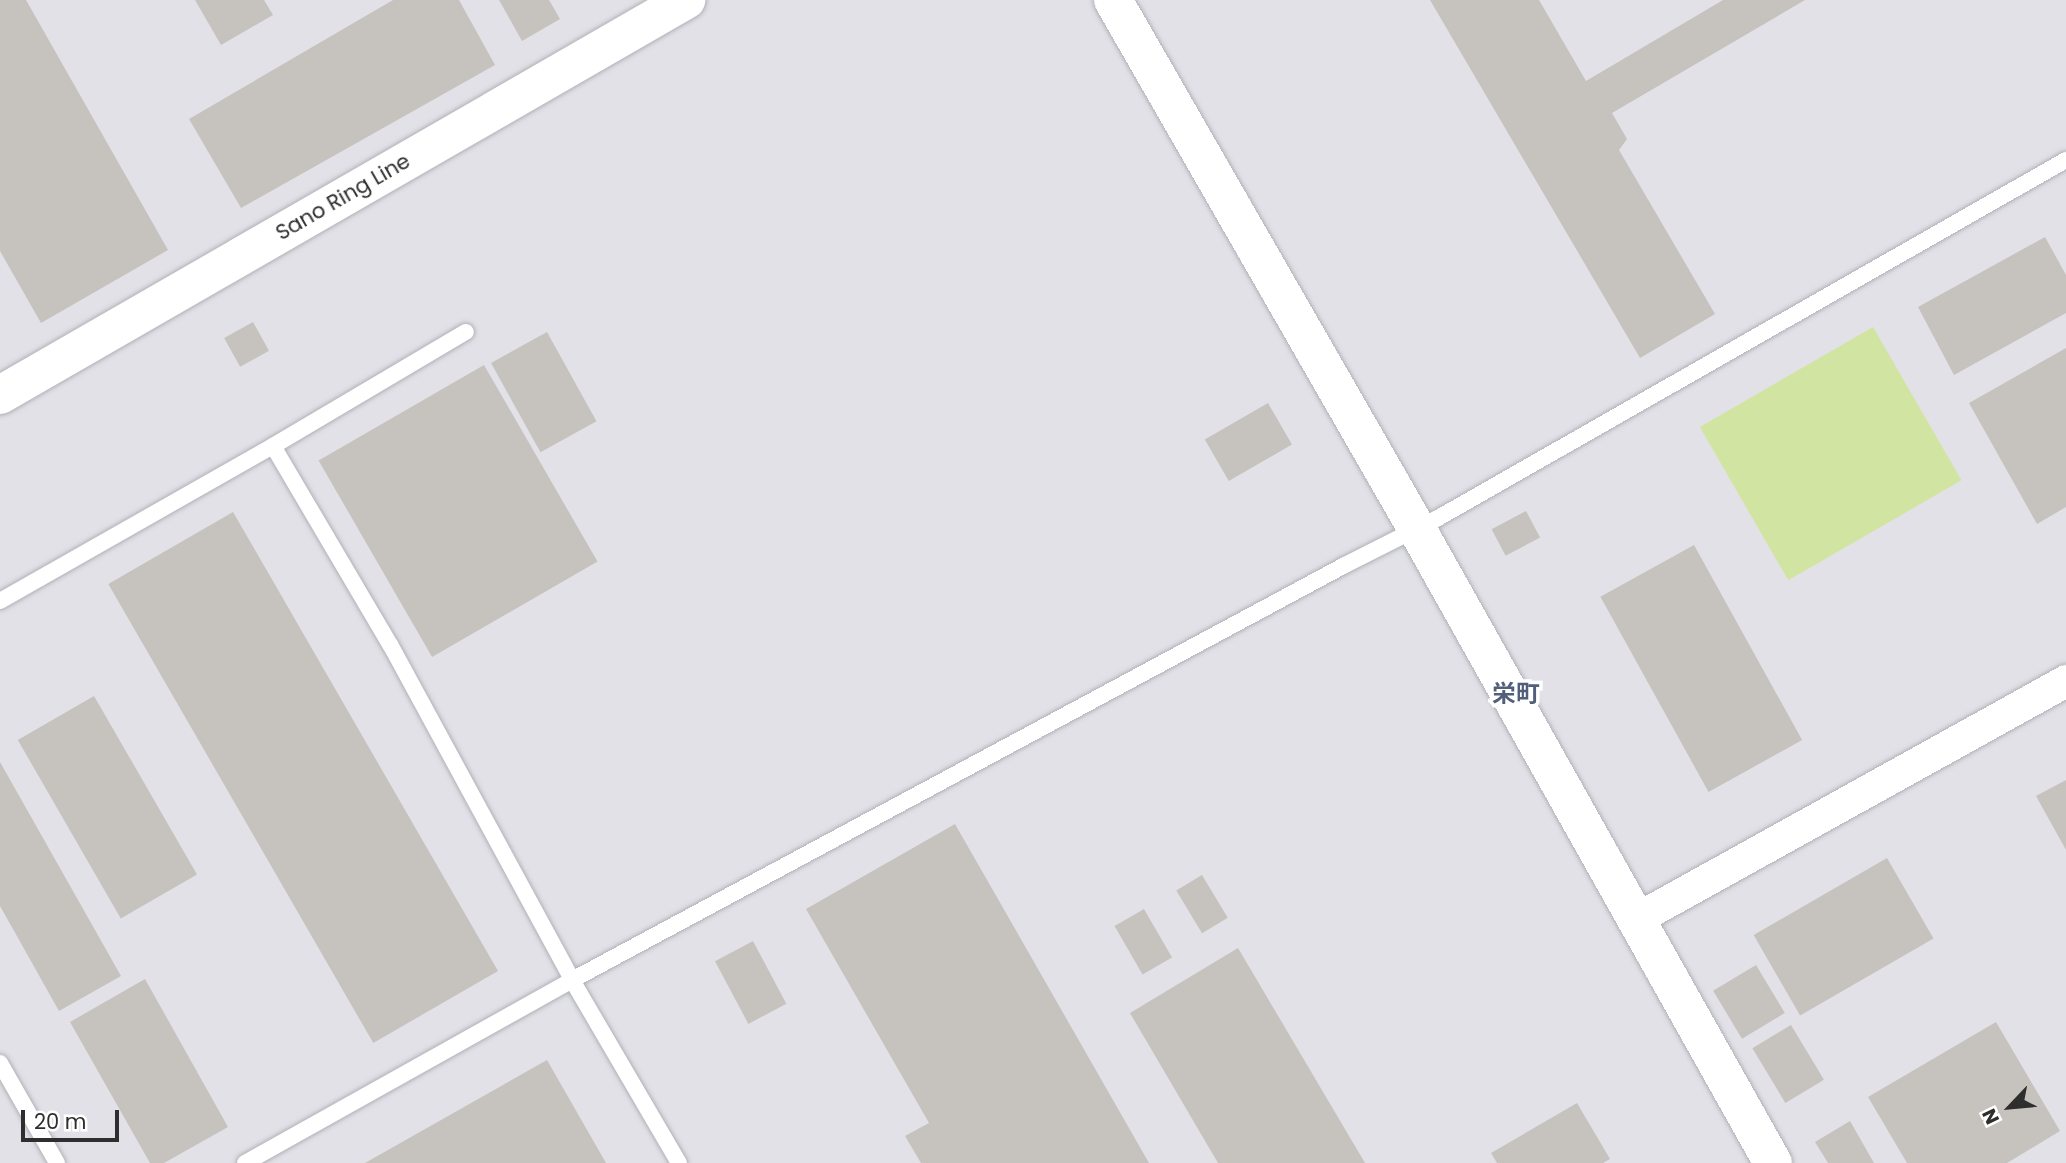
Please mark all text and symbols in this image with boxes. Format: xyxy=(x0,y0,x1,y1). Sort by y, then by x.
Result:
street label: Sano Ring Line xyxy=(271,148,415,246)
district label: 栄町 xyxy=(1492,680,1540,708)
north arrow xyxy=(1975,1072,2045,1142)
scale bar xyxy=(24,1096,122,1140)
text: N xyxy=(1975,1104,2006,1129)
text: 20 m xyxy=(34,1107,87,1136)

